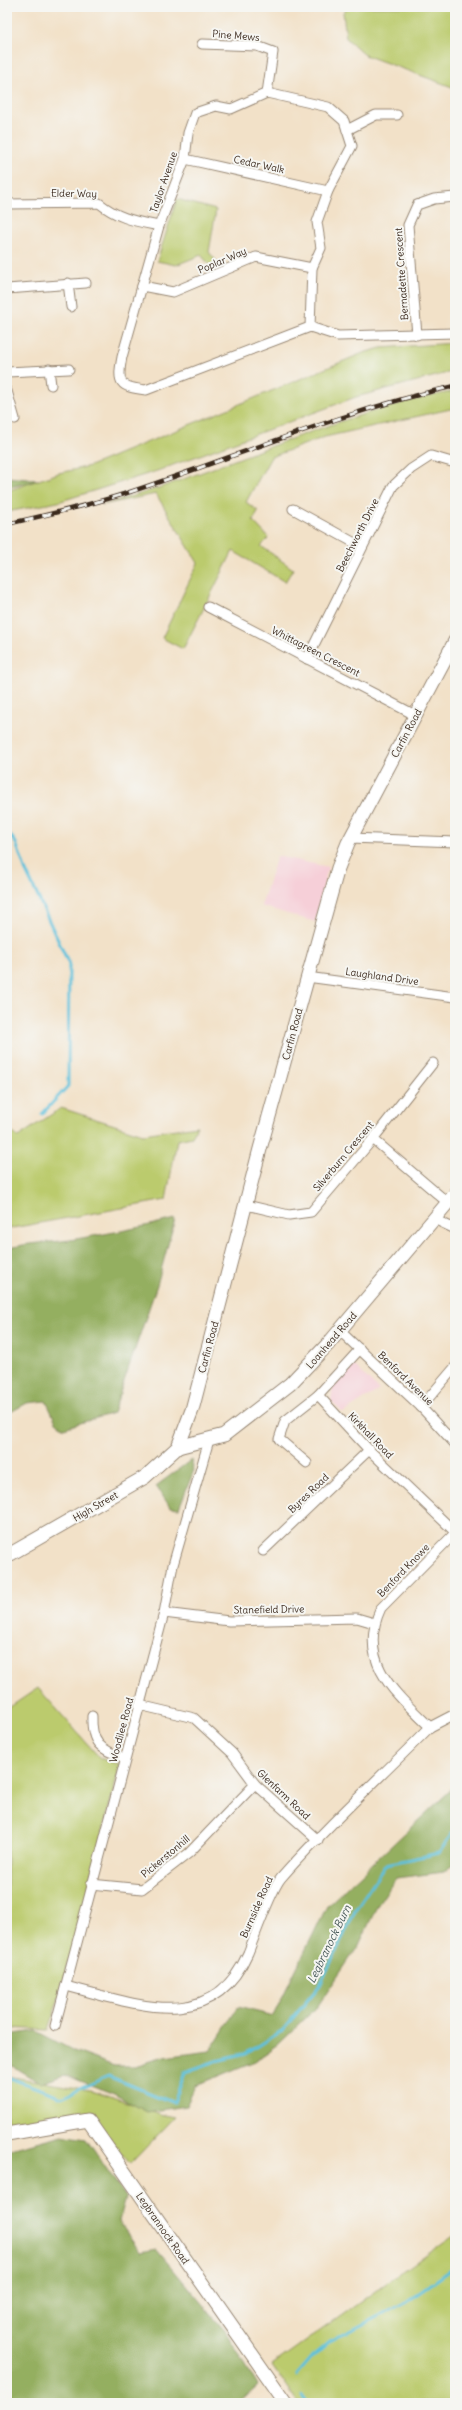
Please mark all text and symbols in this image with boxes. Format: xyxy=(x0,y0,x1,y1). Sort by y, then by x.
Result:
street label: Pine Mews xyxy=(212,27,261,44)
street label: Taylor Avenue xyxy=(147,150,180,214)
street label: Cedar Walk xyxy=(232,153,285,176)
street label: Elder Way xyxy=(51,187,97,200)
street label: Bernadette Crescent xyxy=(392,227,411,321)
street label: Poplar Way xyxy=(196,244,249,277)
street label: Beechworth Drive xyxy=(333,496,382,574)
street label: Whittagreen Crescent xyxy=(269,624,363,680)
street label: Carfin Road xyxy=(388,706,425,760)
street label: Laughland Drive xyxy=(344,965,419,988)
street label: Carfin Road xyxy=(279,1007,306,1062)
street label: Silverburn Crescent xyxy=(310,1118,377,1194)
street label: Loanhead Road xyxy=(303,1309,360,1371)
street label: Carfin Road xyxy=(195,1320,222,1375)
street label: Benford Avenue xyxy=(375,1349,436,1408)
street label: Kirkhall Road xyxy=(345,1409,396,1461)
street label: Byres Road xyxy=(285,1471,332,1516)
street label: High Street xyxy=(70,1488,121,1525)
street label: Benford Knowe xyxy=(375,1541,432,1600)
street label: Stanefield Drive xyxy=(234,1602,304,1617)
street label: Woodilee Road xyxy=(107,1696,136,1764)
street label: Glenfarm Road xyxy=(254,1766,313,1822)
street label: Pickerstonhill xyxy=(138,1832,192,1881)
street label: Burnside Road xyxy=(237,1874,276,1940)
water label: Legbranock Burn xyxy=(304,1902,354,1985)
street label: Legbrannock Road xyxy=(133,2190,192,2267)

